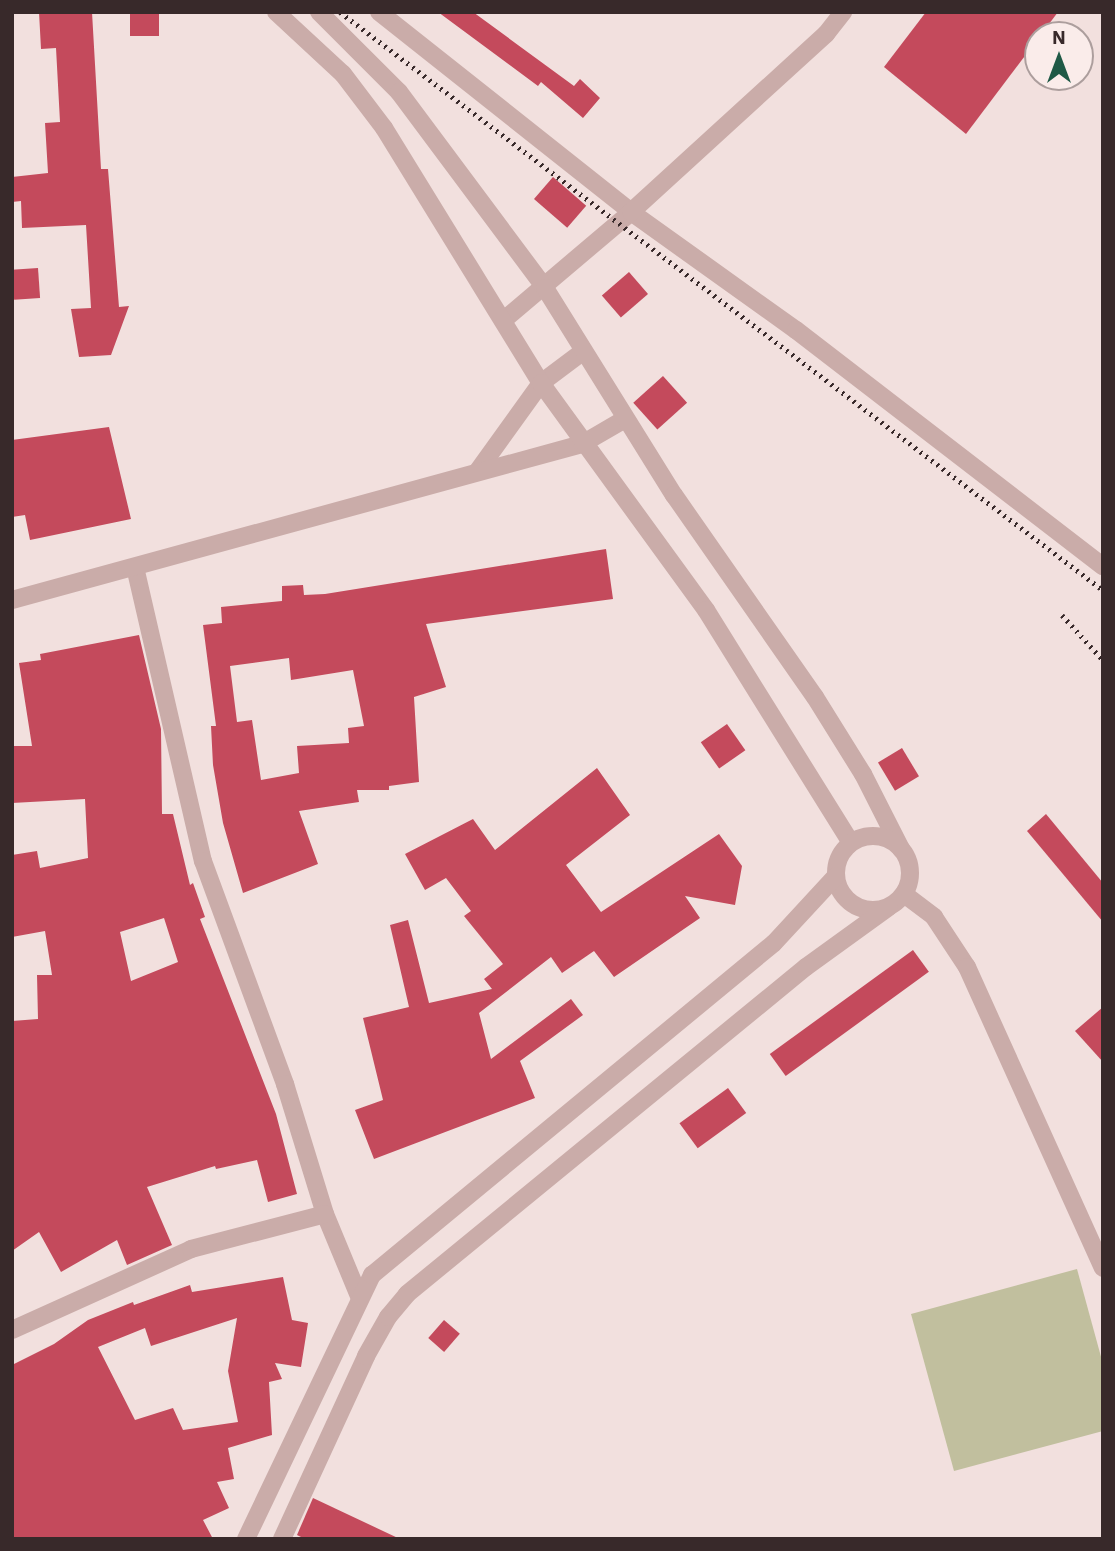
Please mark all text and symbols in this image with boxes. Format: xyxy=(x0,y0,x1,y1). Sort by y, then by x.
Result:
north arrow xyxy=(1024,21,1094,91)
text: N xyxy=(1052,25,1066,49)

